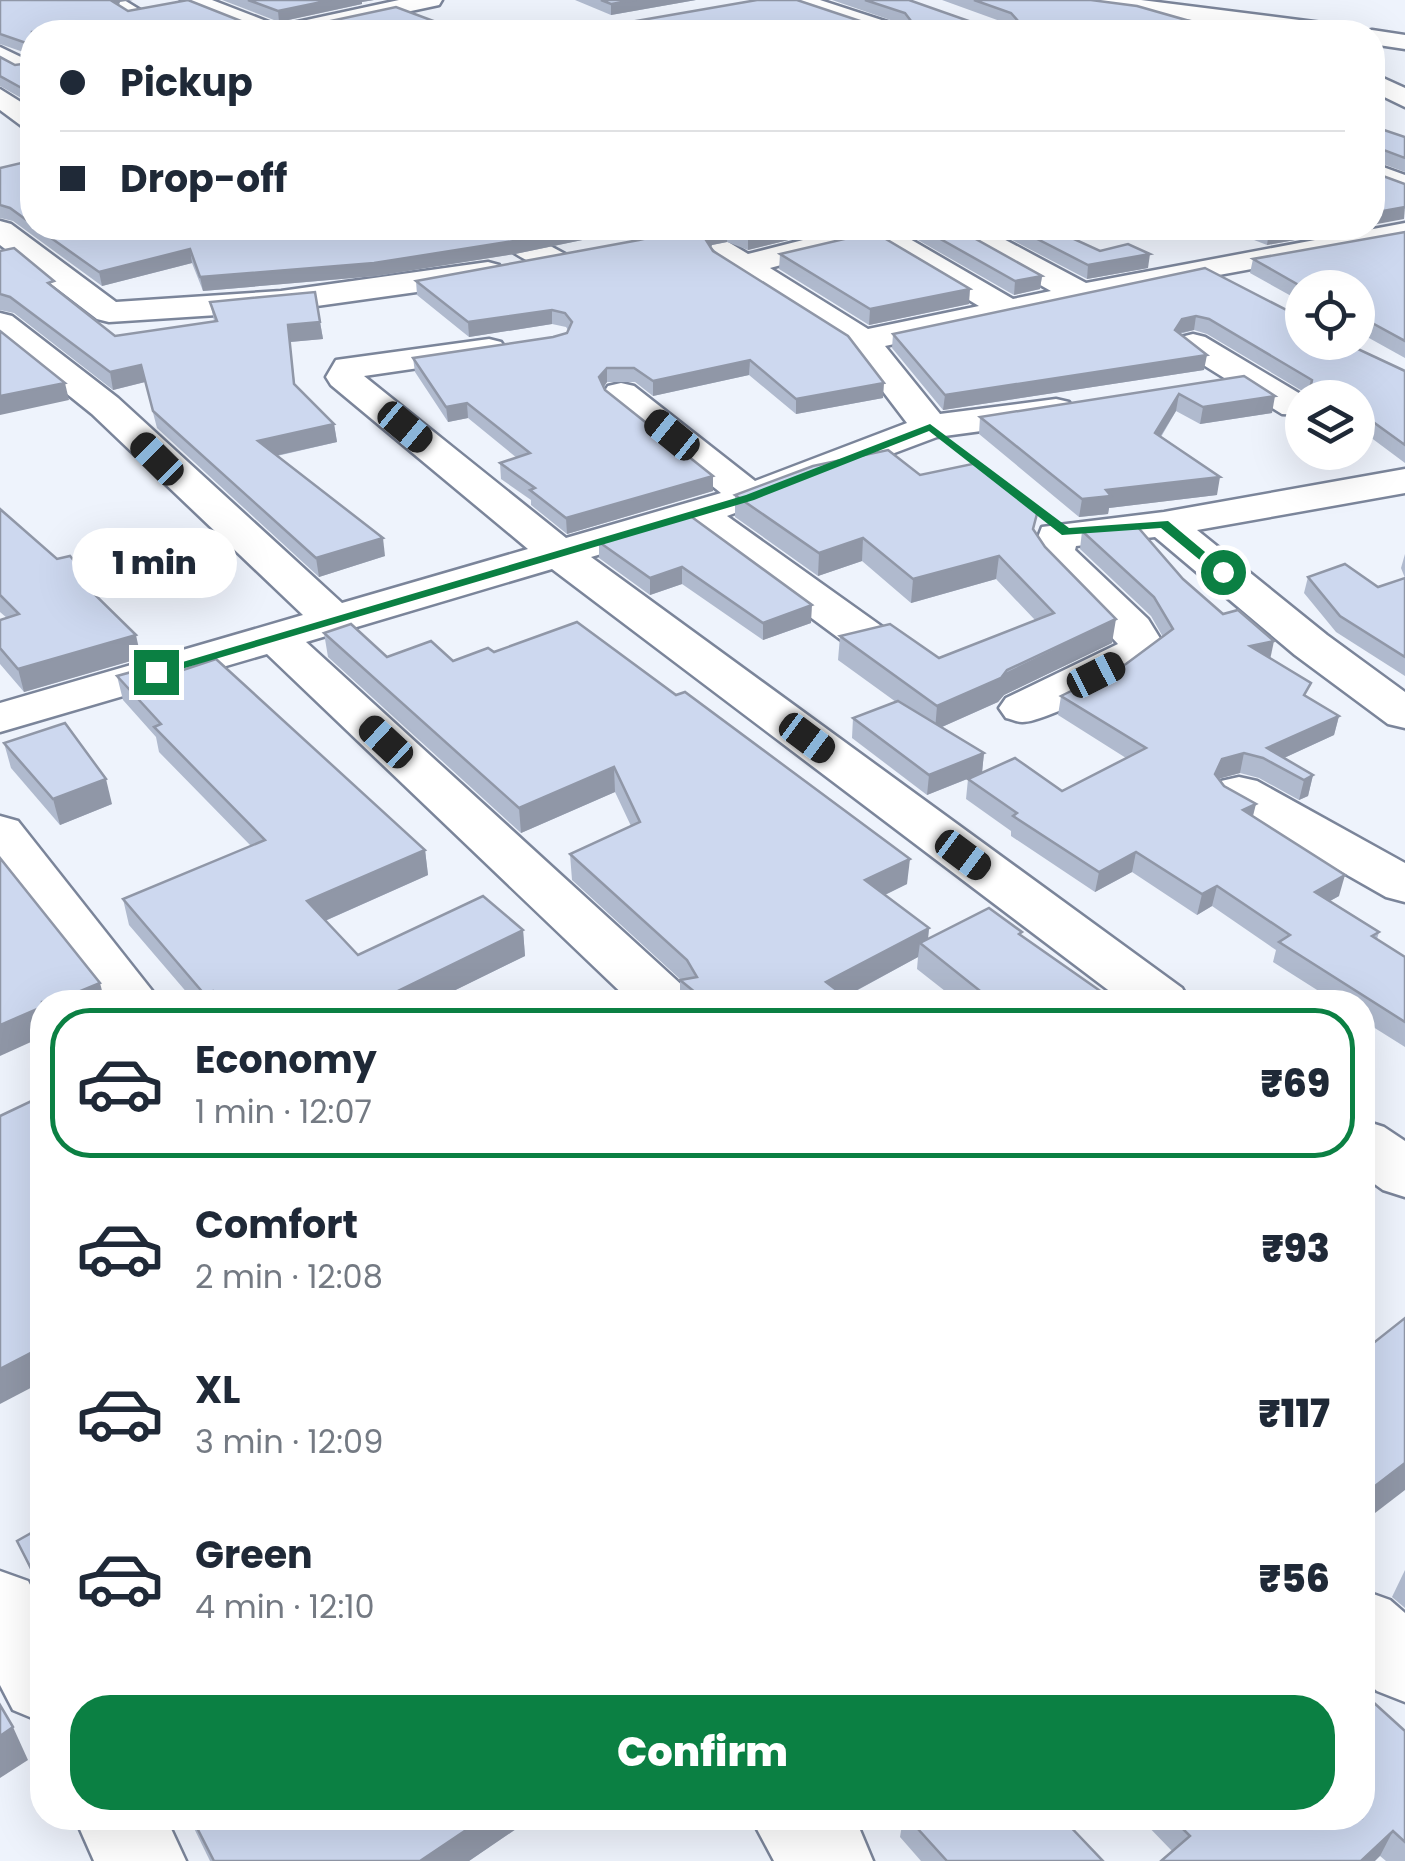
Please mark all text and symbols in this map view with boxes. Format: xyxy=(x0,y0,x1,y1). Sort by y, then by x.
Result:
text: Pickup xyxy=(120,56,253,109)
text: Drop-off xyxy=(120,152,288,205)
map controls xyxy=(1285,270,1375,470)
button: locate xyxy=(1285,270,1375,360)
button: layers xyxy=(1285,380,1375,470)
car xyxy=(372,396,438,458)
car xyxy=(639,404,705,466)
car xyxy=(125,427,189,491)
callout: 1 min xyxy=(74,527,238,597)
text: 1 min xyxy=(112,540,197,585)
route start xyxy=(1201,550,1246,595)
car xyxy=(1062,648,1130,702)
route end xyxy=(134,650,179,695)
car xyxy=(774,708,840,768)
car xyxy=(354,711,418,773)
car xyxy=(930,825,996,885)
text: Economy xyxy=(195,1033,377,1086)
icon: car xyxy=(75,1038,165,1128)
text: ₹69 xyxy=(1260,1057,1330,1110)
text: 1 min · 12:07 xyxy=(195,1089,372,1134)
text: Comfort xyxy=(195,1198,358,1251)
icon: car xyxy=(75,1203,165,1293)
text: ₹93 xyxy=(1261,1222,1330,1275)
text: 2 min · 12:08 xyxy=(195,1254,383,1299)
text: XL xyxy=(195,1363,240,1416)
icon: car xyxy=(75,1368,165,1458)
text: ₹117 xyxy=(1258,1387,1330,1440)
text: 3 min · 12:09 xyxy=(195,1419,383,1464)
text: Green xyxy=(195,1528,313,1581)
icon: car xyxy=(75,1533,165,1623)
text: ₹56 xyxy=(1259,1552,1330,1605)
text: 4 min · 12:10 xyxy=(195,1584,375,1629)
button: Confirm xyxy=(70,1695,1335,1810)

